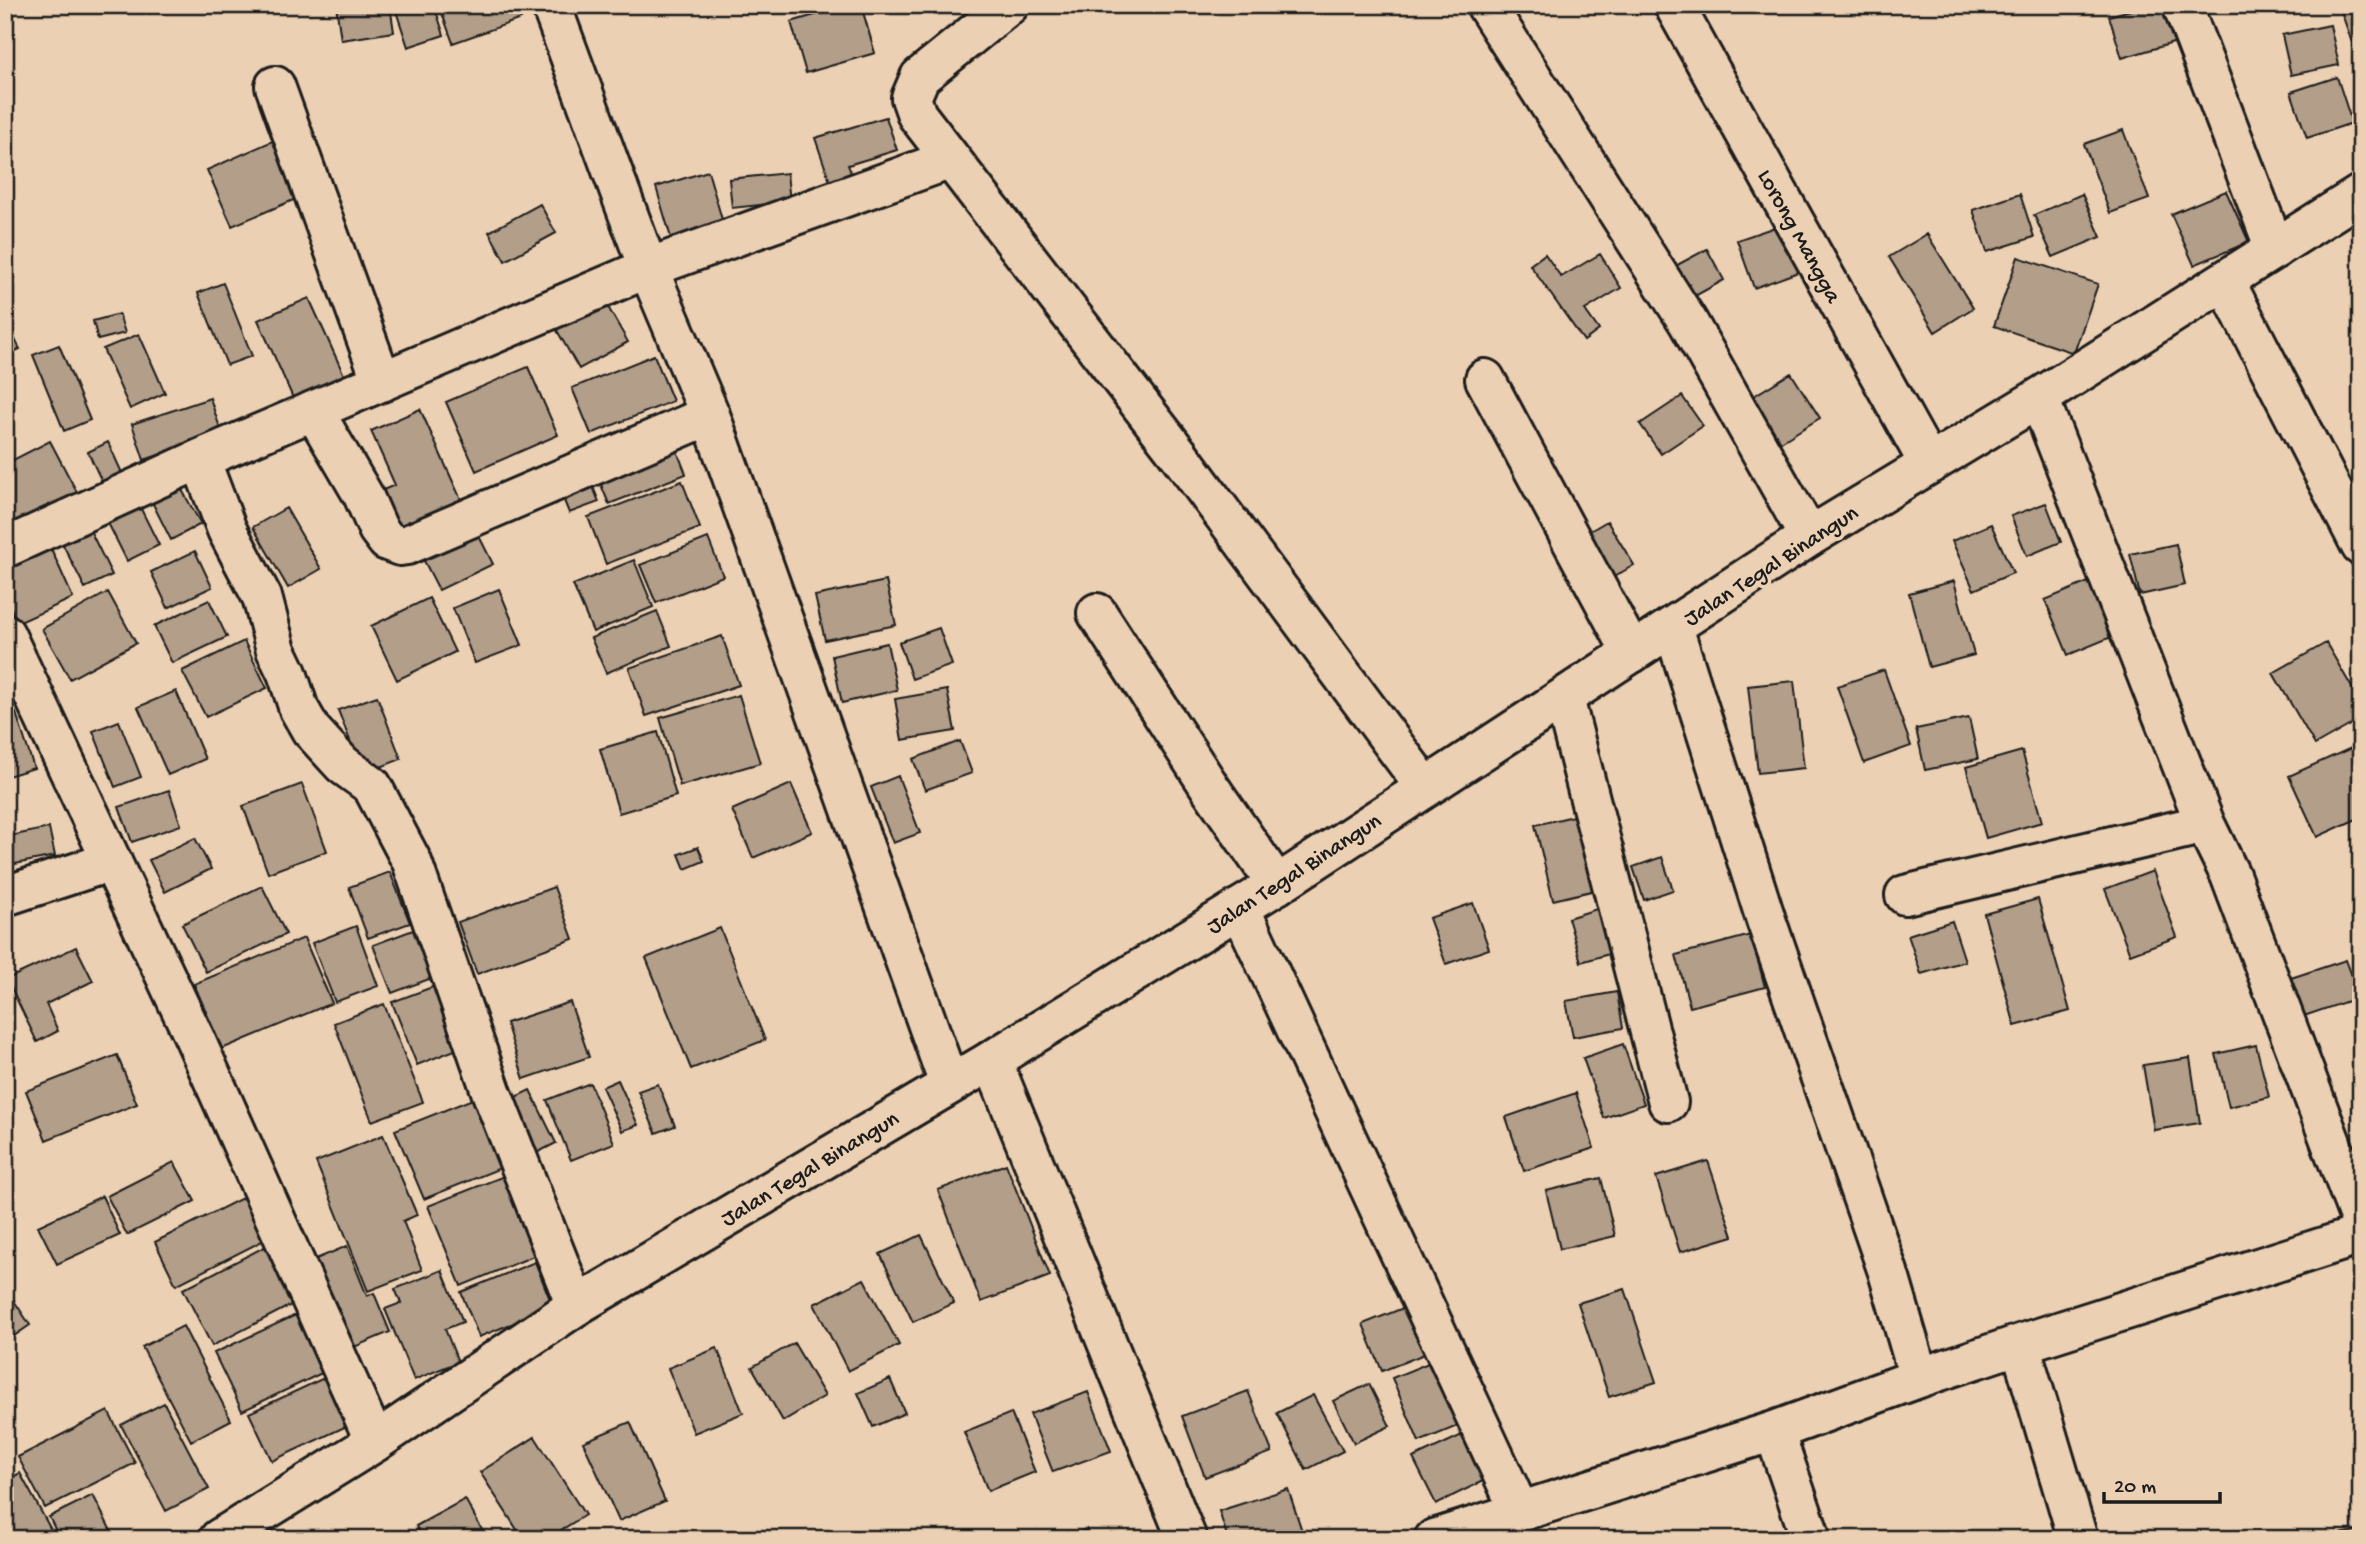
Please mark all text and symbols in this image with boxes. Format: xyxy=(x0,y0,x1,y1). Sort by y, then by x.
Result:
street label: Lorong Mangga xyxy=(1750,165,1846,309)
street label: Jalan Tegal Binangun xyxy=(1680,500,1864,633)
street label: Jalan Tegal Binangun xyxy=(1203,808,1387,941)
street label: Jalan Tegal Binangun xyxy=(717,1106,905,1234)
scale bar xyxy=(2104,1460,2219,1504)
text: 20 m xyxy=(2114,1476,2156,1501)

